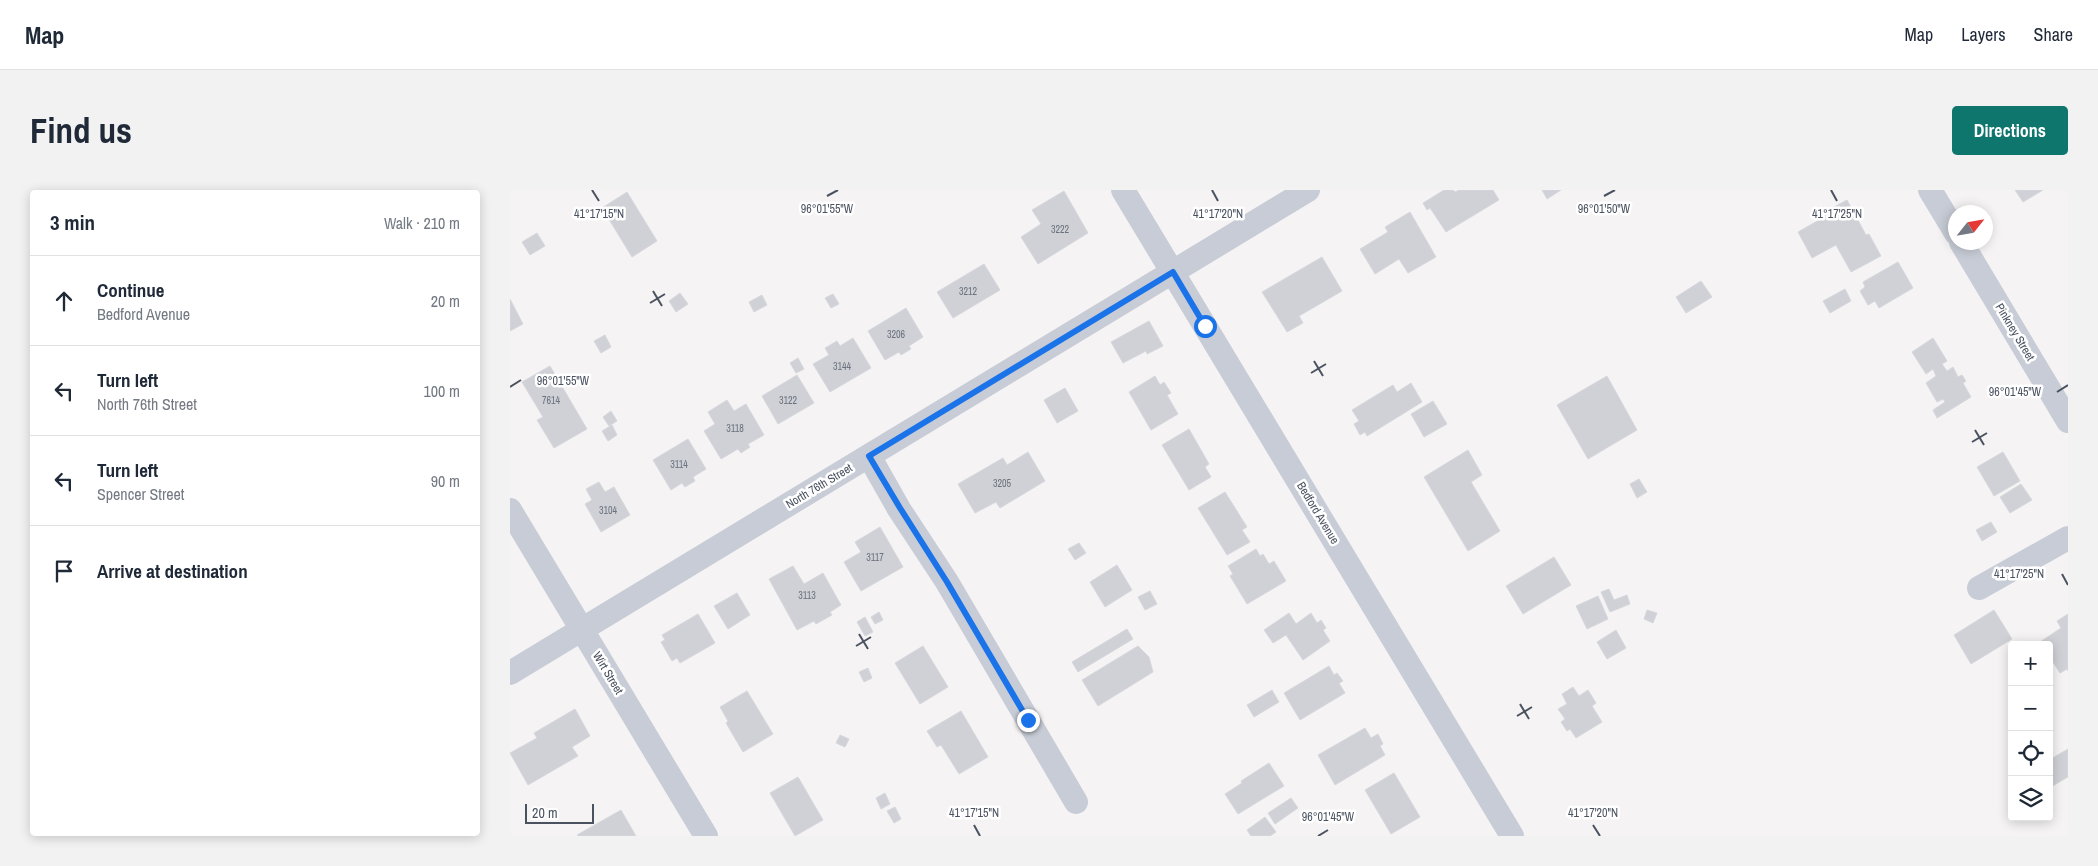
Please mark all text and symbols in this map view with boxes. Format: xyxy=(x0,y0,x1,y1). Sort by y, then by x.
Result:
text: Map xyxy=(25,19,64,51)
text: Map xyxy=(1905,22,1933,47)
text: Layers xyxy=(1961,22,2006,47)
text: Share xyxy=(2034,22,2073,47)
button: Directions xyxy=(1952,106,2068,155)
text: Find us xyxy=(30,107,132,154)
text: 96°01'55"W xyxy=(801,201,854,217)
text: 96°01'50"W xyxy=(1578,201,1631,217)
north arrow xyxy=(1948,205,1993,250)
text: 41°17'15"N xyxy=(574,206,624,222)
text: 41°17'20"N xyxy=(1193,206,1243,222)
text: 41°17'25"N xyxy=(1812,206,1862,222)
text: 3 min xyxy=(50,208,95,237)
text: Walk · 210 m xyxy=(384,212,460,234)
house number: 3222 xyxy=(1051,223,1070,236)
text: Continue xyxy=(97,277,165,303)
house number: 3212 xyxy=(959,285,978,298)
icon: ahead xyxy=(50,287,78,315)
text: 20 m xyxy=(431,290,460,312)
street label: Pinkney Street xyxy=(1992,300,2039,364)
text: Bedford Avenue xyxy=(97,303,190,325)
route start xyxy=(1194,315,1217,338)
house number: 3206 xyxy=(887,328,906,341)
house number: 3144 xyxy=(833,360,852,373)
text: Turn left xyxy=(97,367,158,393)
text: 96°01'55"W xyxy=(537,373,590,389)
icon: left xyxy=(50,377,78,405)
text: 100 m xyxy=(424,380,460,402)
text: 96°01'45"W xyxy=(1989,384,2042,400)
text: North 76th Street xyxy=(97,393,197,415)
house number: 7614 xyxy=(542,394,561,407)
house number: 3122 xyxy=(779,394,798,407)
house number: 3118 xyxy=(726,422,744,435)
text: Turn left xyxy=(97,457,158,483)
house number: 3114 xyxy=(670,458,688,471)
street label: North 76th Street xyxy=(783,460,855,512)
icon: left xyxy=(50,467,78,495)
text: 90 m xyxy=(431,470,460,492)
house number: 3205 xyxy=(993,477,1012,490)
street label: Bedford Avenue xyxy=(1293,479,1343,547)
text: Spencer Street xyxy=(97,483,185,505)
house number: 3104 xyxy=(599,504,618,517)
house number: 3117 xyxy=(866,551,884,564)
icon: arrive xyxy=(50,557,78,585)
text: Arrive at destination xyxy=(97,558,248,584)
text: 41°17'25"N xyxy=(1994,566,2044,582)
house number: 3113 xyxy=(798,589,816,602)
map controls xyxy=(2008,641,2053,821)
button: + xyxy=(2008,641,2053,686)
street label: Wirt Street xyxy=(589,649,627,698)
button: − xyxy=(2008,686,2053,731)
route end xyxy=(1017,709,1040,732)
button: locate xyxy=(2008,731,2053,776)
button: layers xyxy=(2008,776,2053,821)
scale bar xyxy=(525,801,594,824)
text: 20 m xyxy=(532,804,558,822)
text: 41°17'15"N xyxy=(949,805,999,821)
text: 41°17'20"N xyxy=(1568,805,1618,821)
text: 96°01'45"W xyxy=(1302,809,1355,825)

